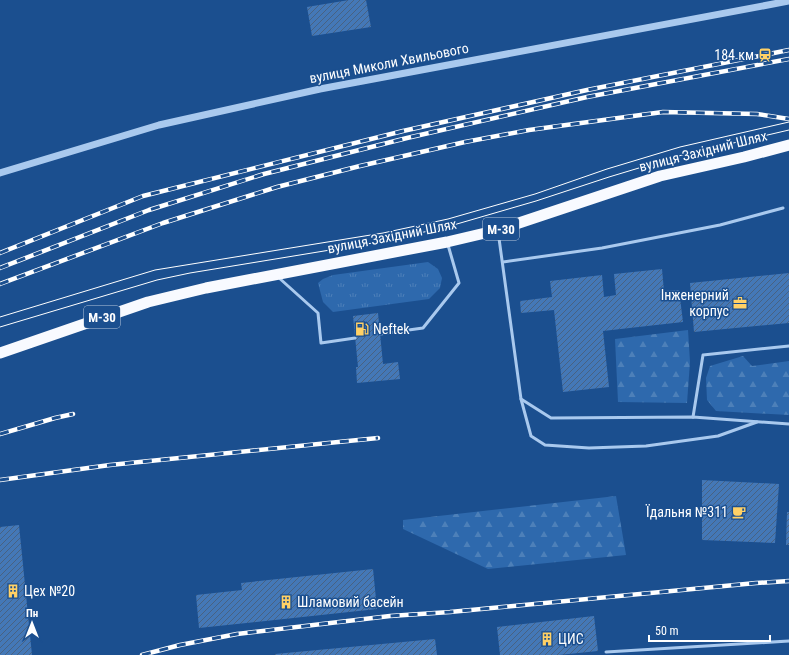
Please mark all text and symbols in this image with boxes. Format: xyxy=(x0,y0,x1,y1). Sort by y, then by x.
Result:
street label: вулиця Миколи Хвильового xyxy=(308,40,470,86)
place label: 184 км xyxy=(714,47,754,63)
station icon: 184 км xyxy=(757,47,773,63)
street label: вулиця Західний Шлях xyxy=(637,127,769,175)
street label: вулиця Західний Шлях xyxy=(326,216,458,256)
road number: М-30 xyxy=(483,218,519,240)
place label: Інженерний корпус xyxy=(661,287,729,319)
office icon: Інженерний корпус xyxy=(732,295,748,311)
road number: М-30 xyxy=(84,306,120,328)
fuel station icon: Neftek xyxy=(354,321,370,337)
place label: Neftek xyxy=(373,321,410,337)
place label: Їдальня №311 xyxy=(645,504,728,520)
cafe icon: Їдальня №311 xyxy=(731,504,747,520)
building icon: Цех №20 xyxy=(5,583,21,599)
place label: Цех №20 xyxy=(24,583,75,599)
building icon: Шламовий басейн xyxy=(278,594,294,610)
place label: Шламовий басейн xyxy=(297,594,404,610)
north arrow xyxy=(12,603,52,643)
text: Пн xyxy=(26,607,38,620)
scale bar xyxy=(649,617,770,643)
text: 50 m xyxy=(655,624,679,638)
building icon: ЦИС xyxy=(539,631,555,647)
place label: ЦИС xyxy=(558,631,584,647)

